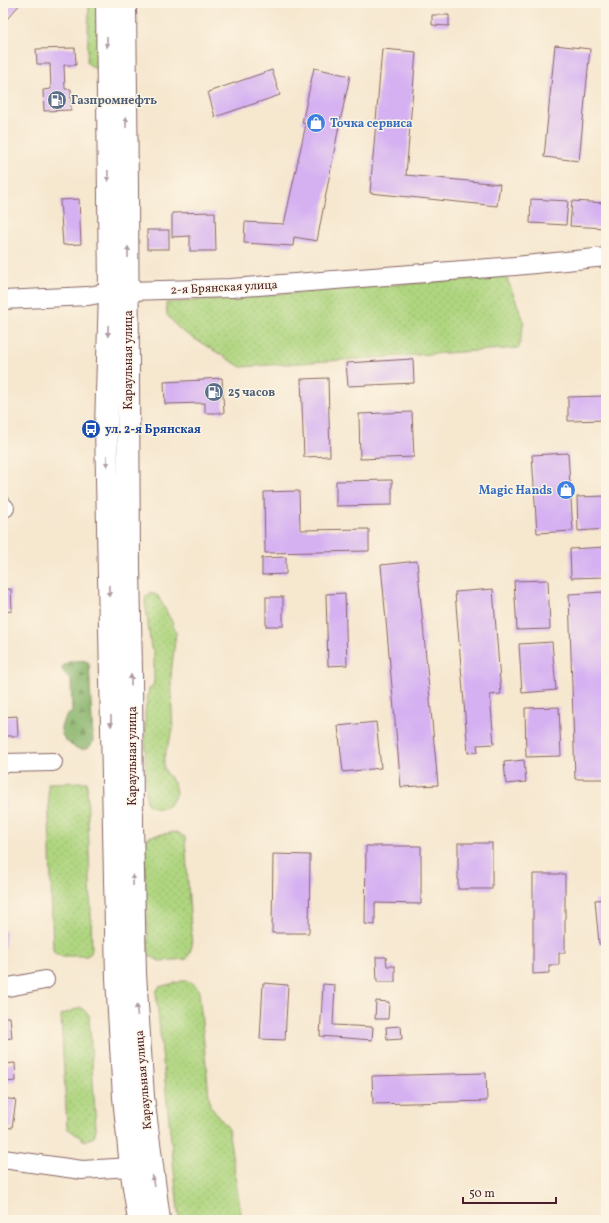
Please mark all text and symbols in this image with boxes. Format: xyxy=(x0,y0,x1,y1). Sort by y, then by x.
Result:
one-way arrow xyxy=(104,36,110,49)
fuel station icon: Газпромнефть xyxy=(46,89,68,111)
place label: Газпромнефть xyxy=(71,93,157,109)
shop icon: Точка сервиса xyxy=(305,112,327,134)
one-way arrow xyxy=(123,115,129,128)
place label: Точка сервиса xyxy=(330,116,413,132)
one-way arrow xyxy=(105,170,111,183)
one-way arrow xyxy=(124,246,131,258)
street label: 2-я Брянская улица xyxy=(170,277,278,299)
street label: Караульная улица xyxy=(121,310,137,410)
one-way arrow xyxy=(105,325,112,337)
fuel station icon: 25 часов xyxy=(203,381,225,403)
place label: 25 часов xyxy=(228,385,275,401)
bus stop icon: ул. 2-я Брянская xyxy=(80,418,102,440)
place label: ул. 2-я Брянская xyxy=(105,422,201,438)
one-way arrow xyxy=(104,455,110,468)
shop icon: Magic Hands xyxy=(555,479,577,501)
place label: Magic Hands xyxy=(479,483,552,499)
one-way arrow xyxy=(106,585,112,598)
one-way arrow xyxy=(128,674,135,686)
street label: Караульная улица xyxy=(125,706,141,806)
one-way arrow xyxy=(108,715,114,728)
one-way arrow xyxy=(130,873,136,886)
one-way arrow xyxy=(134,1004,141,1016)
street label: Караульная улица xyxy=(132,1030,156,1130)
one-way arrow xyxy=(150,1175,156,1187)
scale bar xyxy=(463,1179,556,1205)
text: 50 m xyxy=(469,1186,495,1202)

